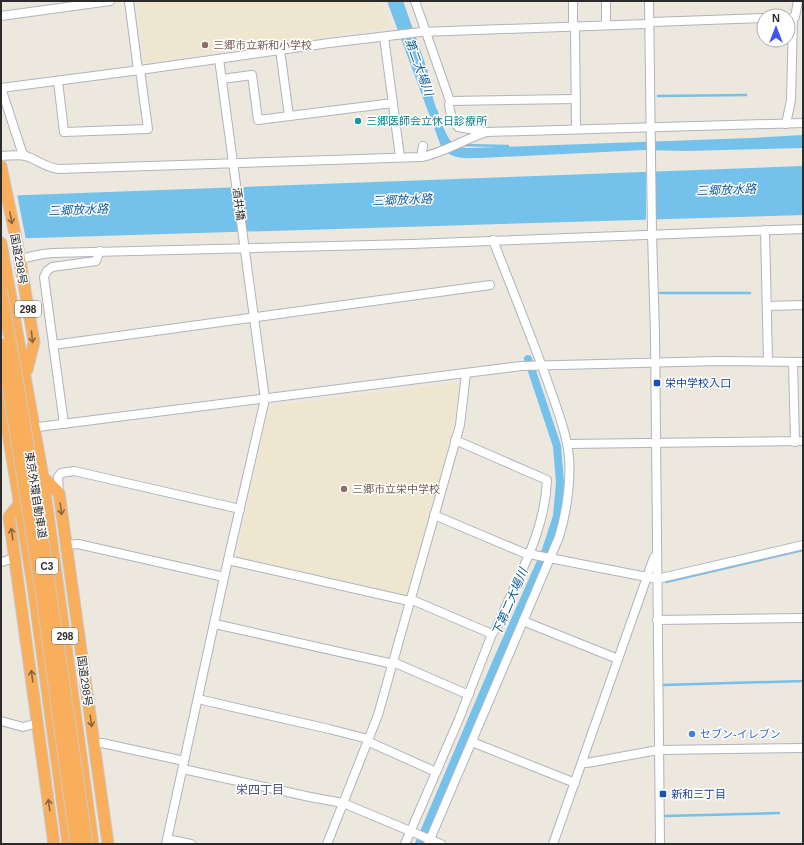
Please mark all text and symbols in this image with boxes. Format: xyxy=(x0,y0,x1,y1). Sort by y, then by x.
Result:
north arrow xyxy=(756,8,796,48)
text: N xyxy=(772,12,780,24)
water label: 第二大場川 xyxy=(402,36,437,99)
place label: 三郷市立新和小学校 xyxy=(213,39,312,51)
marker: 三郷市立新和小学校 xyxy=(200,40,210,50)
place label: 三郷医師会立休日診療所 xyxy=(366,115,488,127)
marker: 三郷医師会立休日診療所 xyxy=(353,116,363,126)
water label: 三郷放水路 xyxy=(696,182,757,198)
street label: 酒井橋 xyxy=(231,187,247,221)
water label: 三郷放水路 xyxy=(372,192,433,208)
water label: 三郷放水路 xyxy=(48,202,109,218)
one-way arrow xyxy=(8,211,16,224)
street label: 国道298号 xyxy=(9,233,29,285)
road number: 298 xyxy=(15,301,41,317)
one-way arrow xyxy=(29,330,36,343)
place label: 栄中学校入口 xyxy=(665,377,731,389)
marker: 栄中学校入口 xyxy=(652,378,662,388)
street label: 東京外環自動車道 xyxy=(23,451,49,539)
place label: 三郷市立栄中学校 xyxy=(352,483,440,495)
marker: 三郷市立栄中学校 xyxy=(339,484,349,494)
one-way arrow xyxy=(57,502,65,515)
one-way arrow xyxy=(7,528,15,541)
road number: C3 xyxy=(36,558,58,574)
water label: 下第二大場川 xyxy=(489,564,531,638)
road number: 298 xyxy=(52,628,78,644)
street label: 国道298号 xyxy=(75,655,95,707)
one-way arrow xyxy=(28,670,36,683)
one-way arrow xyxy=(87,714,95,727)
place label: セブン-イレブン xyxy=(700,728,781,740)
marker: セブン-イレブン xyxy=(687,729,697,739)
district label: 栄四丁目 xyxy=(236,783,284,797)
place label: 新和三丁目 xyxy=(671,788,726,800)
marker: 新和三丁目 xyxy=(658,789,668,799)
one-way arrow xyxy=(45,799,53,812)

